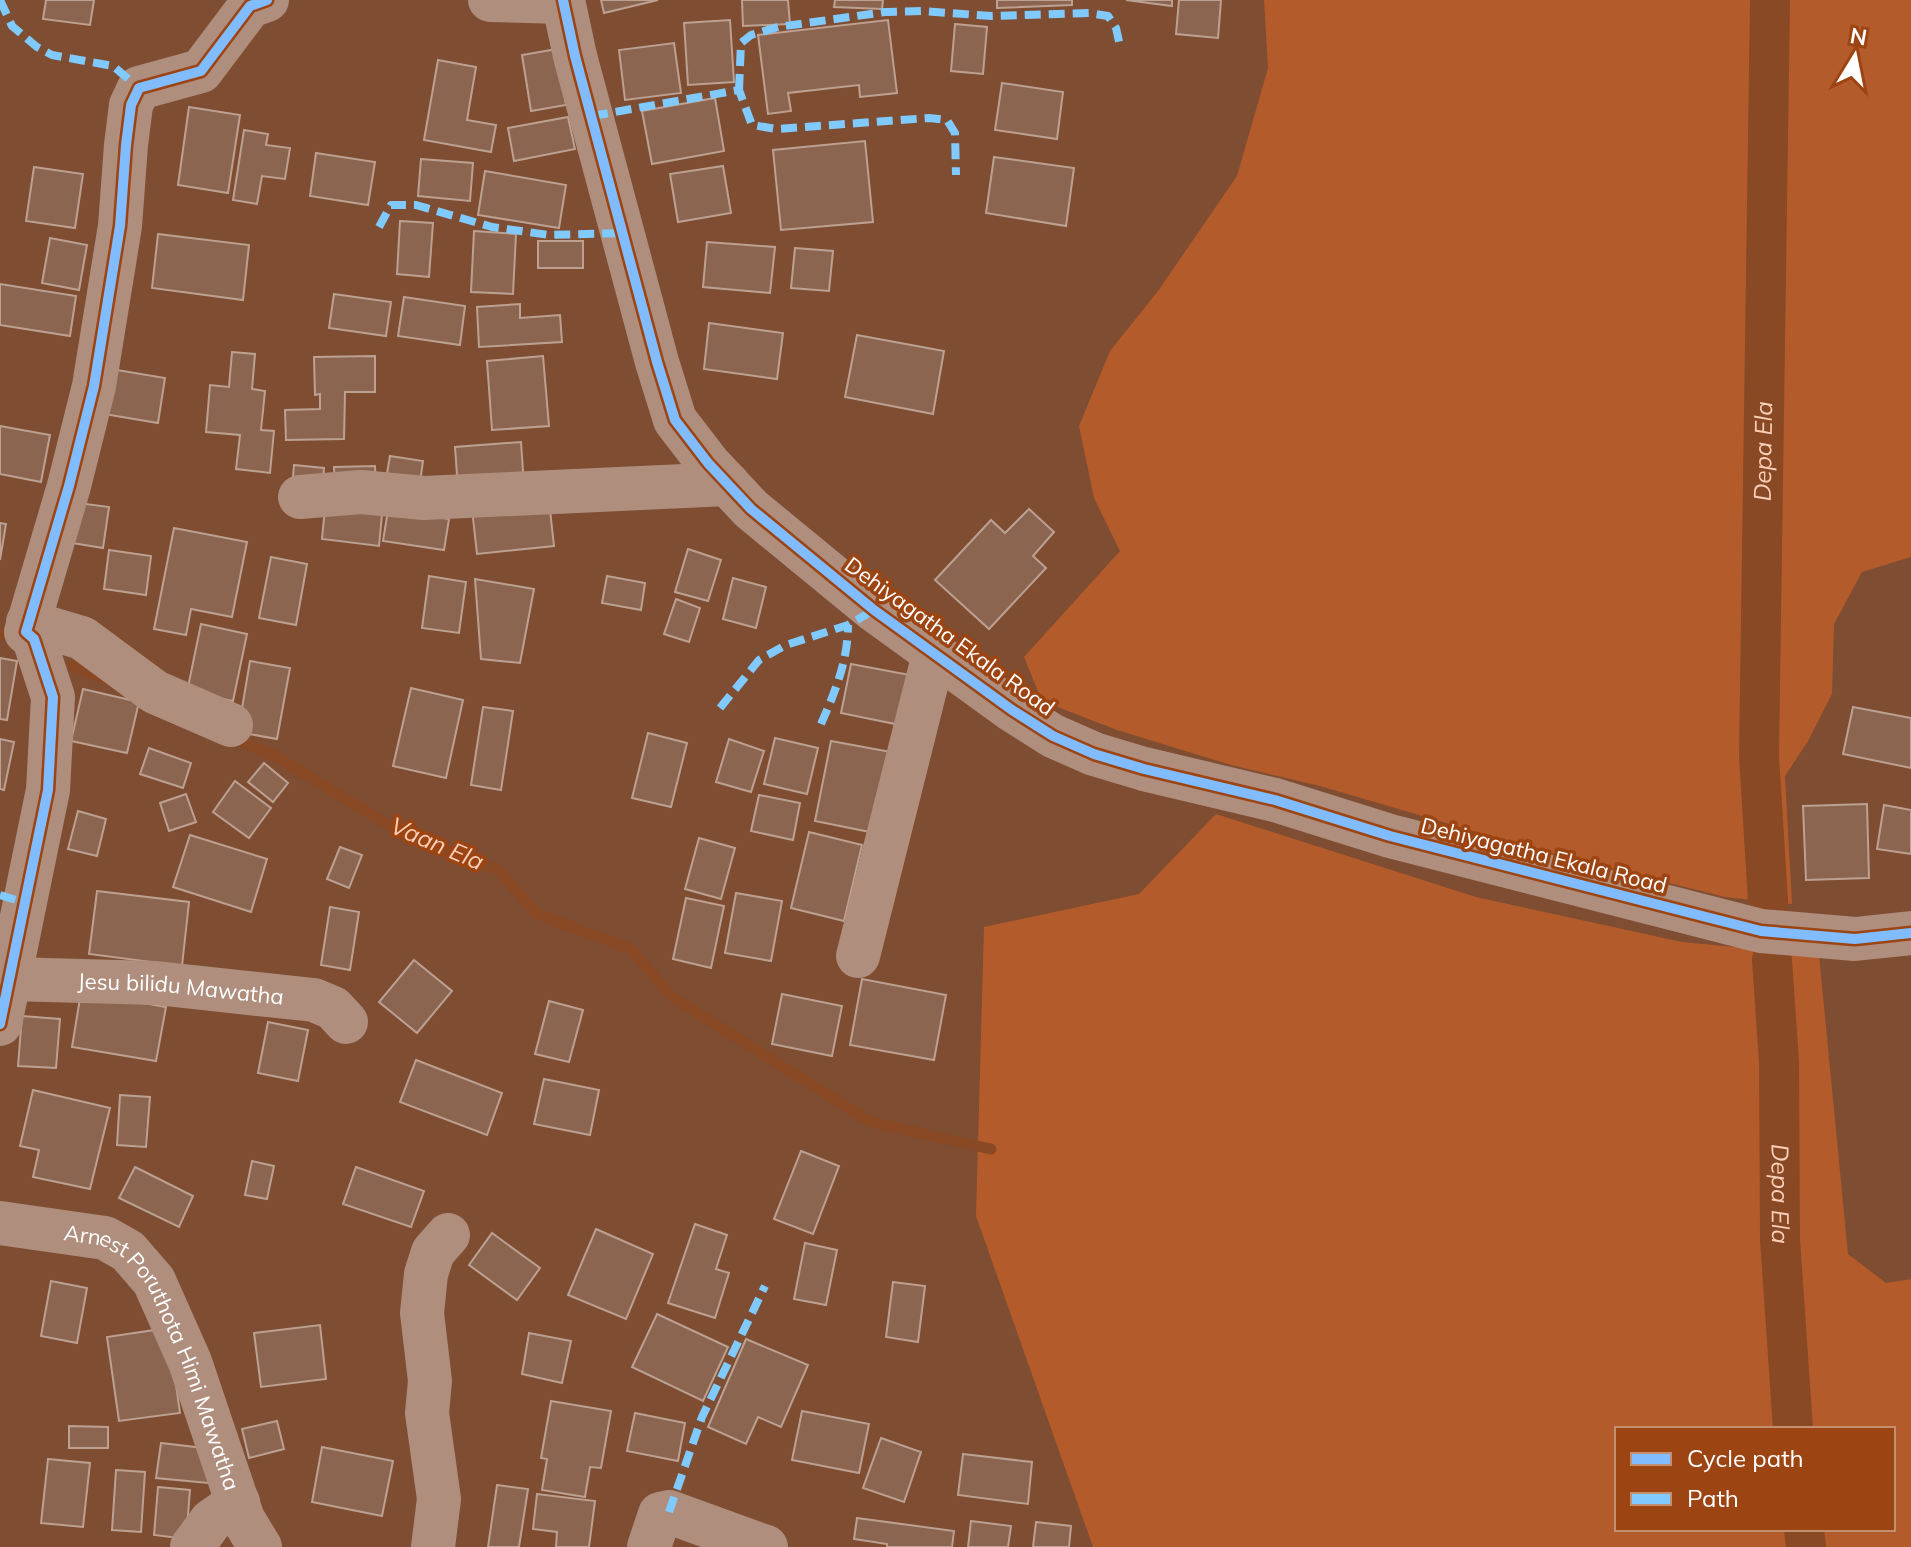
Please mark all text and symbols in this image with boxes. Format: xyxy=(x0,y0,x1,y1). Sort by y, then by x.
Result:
north arrow xyxy=(1815,16,1895,96)
text: N xyxy=(1848,21,1869,52)
water label: Depa Ela xyxy=(1747,401,1778,502)
street label: Dehiyagatha Ekala Road xyxy=(840,550,1060,722)
water label: Vaan Ela xyxy=(386,810,489,876)
street label: Dehiyagatha Ekala Road xyxy=(1418,811,1670,899)
street label: Jesu bilidu Mawatha xyxy=(77,967,285,1011)
water label: Depa Ela xyxy=(1765,1144,1796,1244)
street label: Arnest Poruthota Himi Mawatha xyxy=(62,1218,246,1494)
legend xyxy=(1615,1427,1895,1531)
text: Cycle path xyxy=(1687,1443,1804,1473)
text: Path xyxy=(1687,1483,1739,1513)

